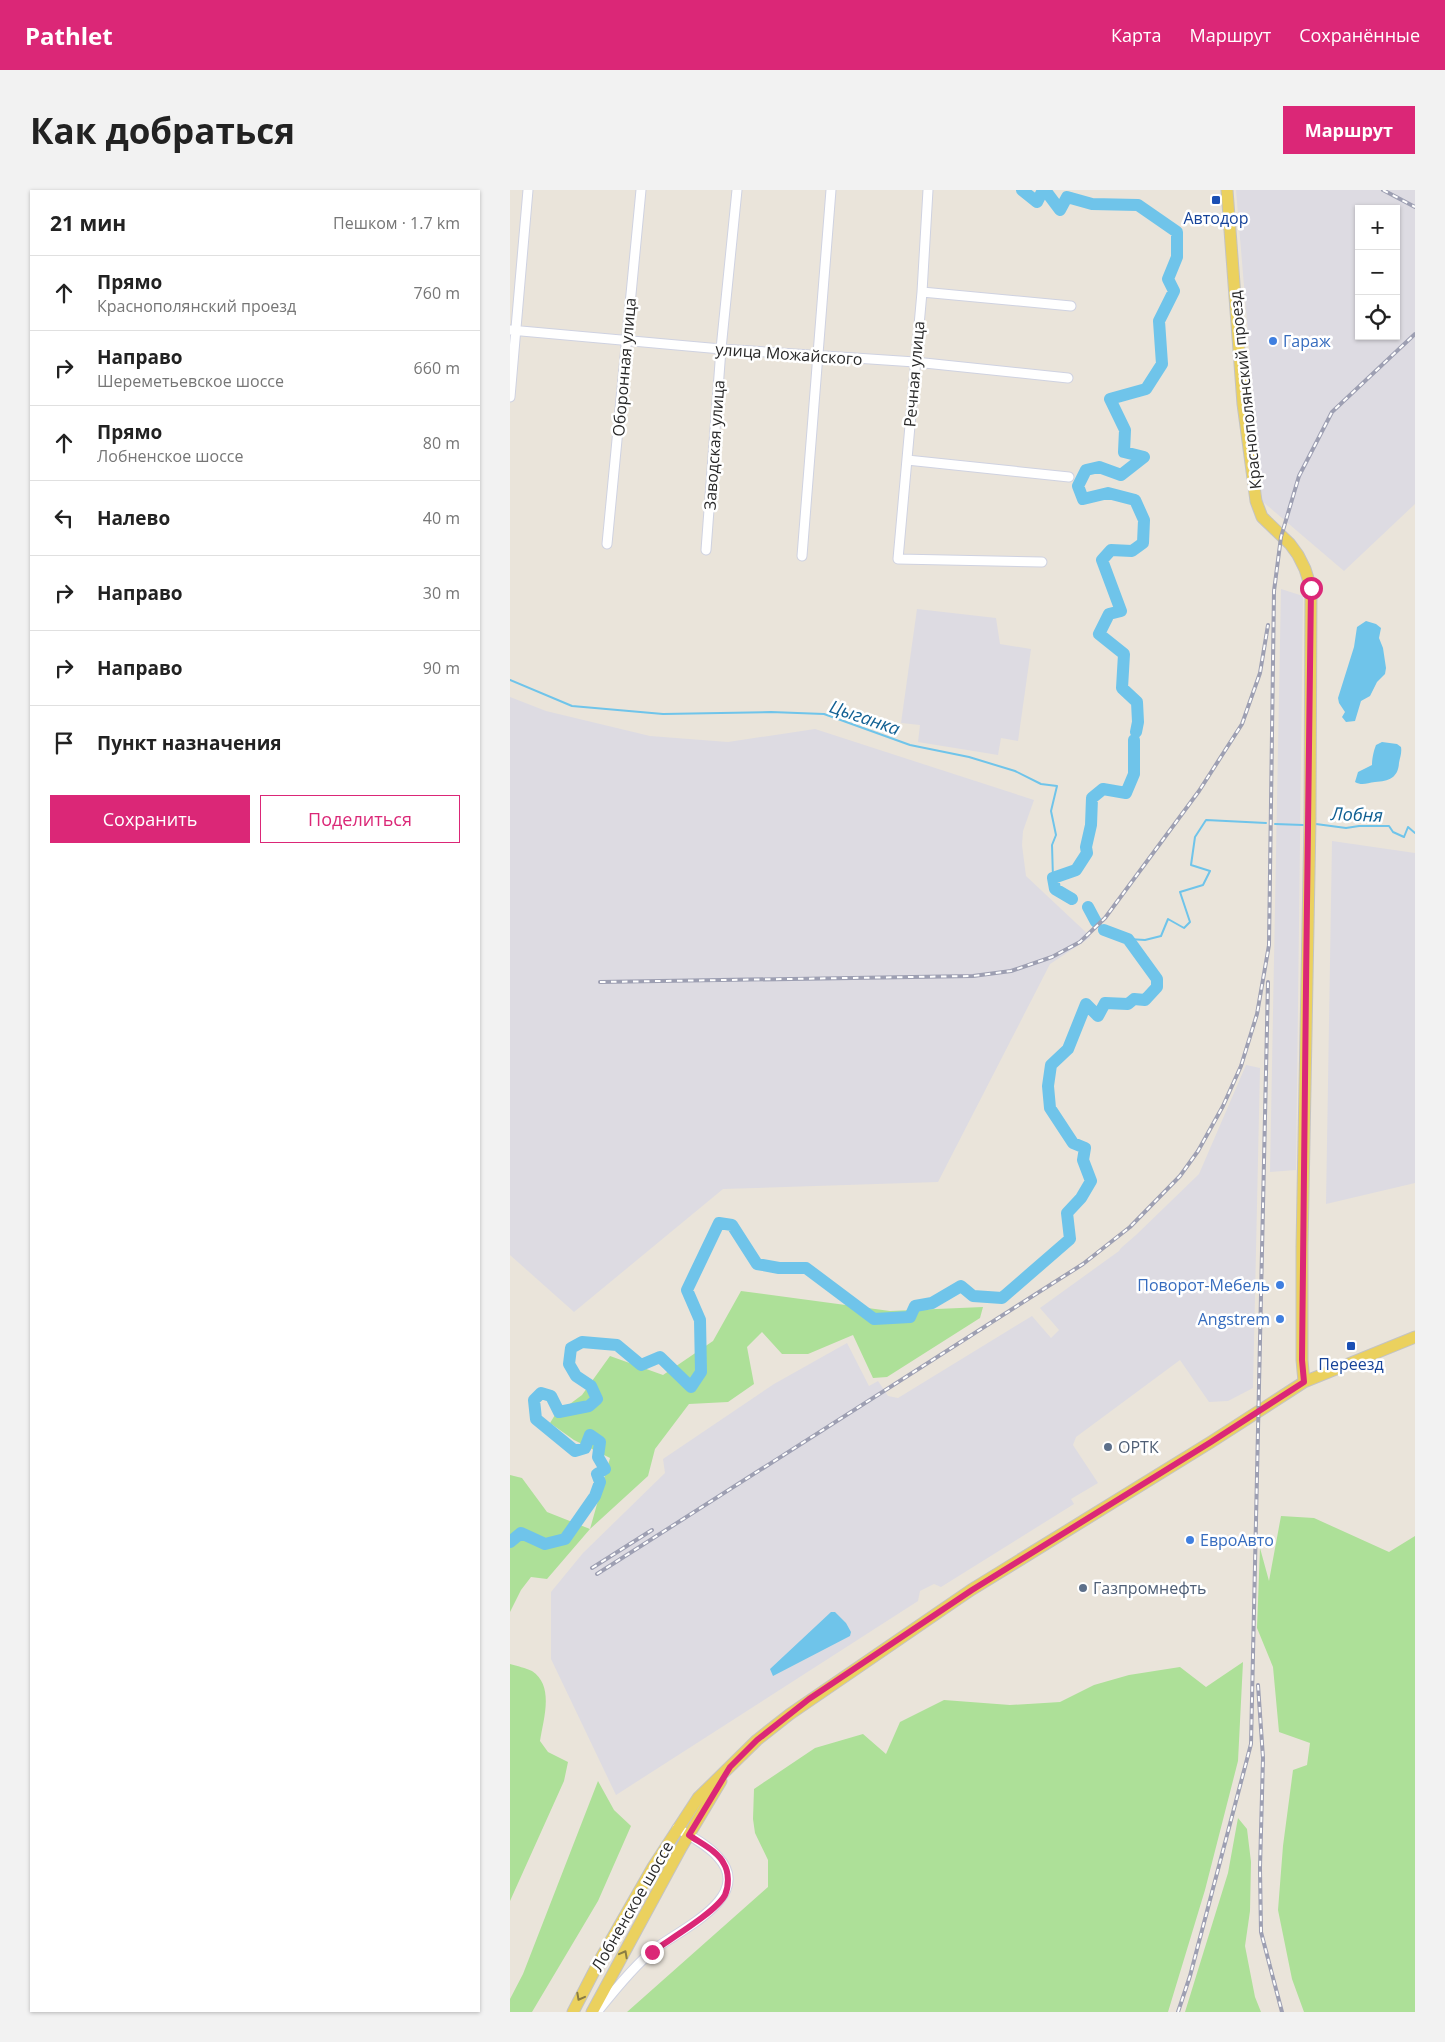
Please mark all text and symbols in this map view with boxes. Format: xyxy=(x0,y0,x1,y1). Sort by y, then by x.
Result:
text: Pathlet xyxy=(25,19,113,52)
text: Карта xyxy=(1111,23,1161,47)
text: Маршрут xyxy=(1189,23,1271,47)
text: Сохранённые xyxy=(1299,23,1420,47)
button: Маршрут xyxy=(1283,106,1415,154)
text: Как добраться xyxy=(30,107,295,154)
marker: Автодор xyxy=(1210,194,1222,206)
map controls xyxy=(1355,205,1400,340)
button: + xyxy=(1355,205,1400,250)
place label: Автодор xyxy=(1183,207,1249,229)
text: 21 мин xyxy=(50,209,126,237)
text: Пешком · 1.7 km xyxy=(333,212,460,234)
button: − xyxy=(1355,250,1400,295)
text: Прямо xyxy=(97,269,162,295)
icon: ahead xyxy=(50,279,78,307)
text: 760 m xyxy=(414,282,460,304)
street label: Краснополянский проезд xyxy=(1224,290,1266,490)
text: Краснополянский проезд xyxy=(97,295,296,317)
button: locate xyxy=(1355,295,1400,340)
street label: Оборонная улица xyxy=(607,297,641,437)
street label: Речная улица xyxy=(898,320,930,428)
place label: Гараж xyxy=(1283,330,1331,352)
marker: Гараж xyxy=(1267,335,1279,347)
street label: улица Можайского xyxy=(715,338,863,370)
text: Направо xyxy=(97,344,183,370)
icon: right xyxy=(50,354,78,382)
text: 660 m xyxy=(414,357,460,379)
text: Шереметьевское шоссе xyxy=(97,370,284,392)
street label: Заводская улица xyxy=(698,379,730,511)
text: Прямо xyxy=(97,419,162,445)
icon: ahead xyxy=(50,429,78,457)
text: 80 m xyxy=(423,432,460,454)
text: Лобненское шоссе xyxy=(97,445,244,467)
icon: left xyxy=(50,504,78,532)
text: Налево xyxy=(97,505,170,531)
text: 40 m xyxy=(423,507,460,529)
route start xyxy=(1300,577,1323,600)
icon: right xyxy=(50,579,78,607)
text: Направо xyxy=(97,580,183,606)
text: 30 m xyxy=(423,582,460,604)
icon: right xyxy=(50,654,78,682)
text: Направо xyxy=(97,655,183,681)
text: 90 m xyxy=(423,657,460,679)
water label: Цыганка xyxy=(827,694,903,740)
icon: arrive xyxy=(50,729,78,757)
text: Пункт назначения xyxy=(97,730,282,756)
button: Сохранить xyxy=(50,795,250,843)
button: Поделиться xyxy=(260,795,460,843)
water label: Лобня xyxy=(1330,801,1383,827)
place label: Поворот-Мебель xyxy=(1137,1274,1270,1296)
marker: Поворот-Мебель xyxy=(1274,1279,1286,1291)
place label: Angstrem xyxy=(1198,1308,1270,1330)
marker: Angstrem xyxy=(1274,1313,1286,1325)
marker: Переезд xyxy=(1345,1340,1357,1352)
place label: Переезд xyxy=(1318,1353,1384,1375)
place label: ОРТК xyxy=(1118,1436,1159,1458)
marker: ОРТК xyxy=(1102,1441,1114,1453)
place label: ЕвроАвто xyxy=(1200,1529,1274,1551)
marker: ЕвроАвто xyxy=(1184,1534,1196,1546)
place label: Газпромнефть xyxy=(1093,1577,1207,1599)
marker: Газпромнефть xyxy=(1077,1582,1089,1594)
street label: Лобненское шоссе xyxy=(586,1837,678,1975)
route end xyxy=(641,1941,664,1964)
one-way arrow xyxy=(617,1950,627,1959)
one-way arrow xyxy=(576,1992,586,2001)

